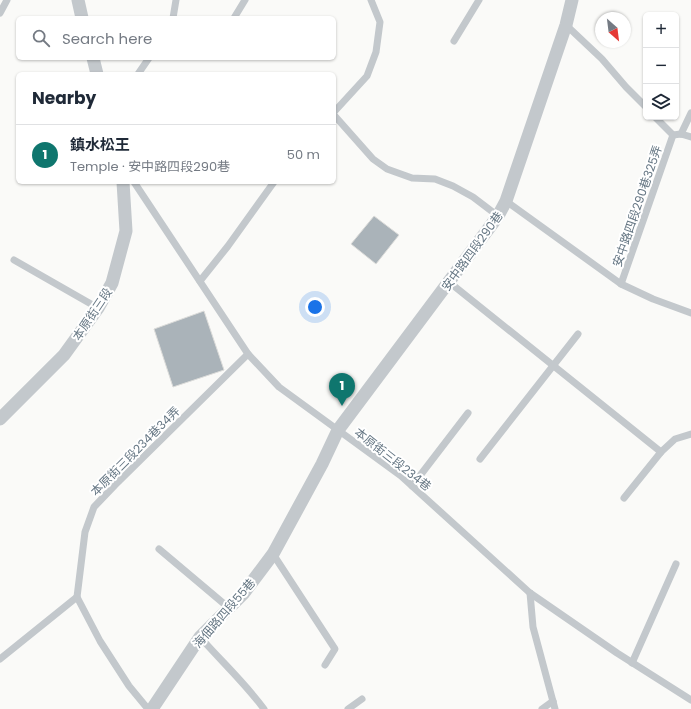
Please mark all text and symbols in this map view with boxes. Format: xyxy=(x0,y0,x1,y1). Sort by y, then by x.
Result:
north arrow xyxy=(595,12,631,48)
map controls xyxy=(643,12,679,120)
button: + xyxy=(643,12,679,48)
search box xyxy=(16,16,336,60)
icon: search xyxy=(30,27,52,49)
text: Search here xyxy=(62,28,152,49)
button: − xyxy=(643,48,679,84)
button: layers xyxy=(643,84,679,120)
text: Nearby xyxy=(32,86,96,110)
text: 鎮水松王 xyxy=(70,134,130,155)
street label: 安中路四段290巷325弄 xyxy=(608,143,666,269)
text: 1 xyxy=(43,145,47,164)
text: 50 m xyxy=(287,145,320,164)
text: Temple · 安中路四段290巷 xyxy=(70,157,230,176)
street label: 安中路四段290巷 xyxy=(437,208,507,294)
street label: 本原街三段 xyxy=(68,284,116,344)
your location xyxy=(305,297,325,317)
pin: 1 xyxy=(329,373,355,406)
street label: 本原街三段234巷34弄 xyxy=(87,403,183,499)
street label: 本原街三段234巷 xyxy=(351,424,435,494)
street label: 海佃路四段55巷 xyxy=(189,575,259,651)

